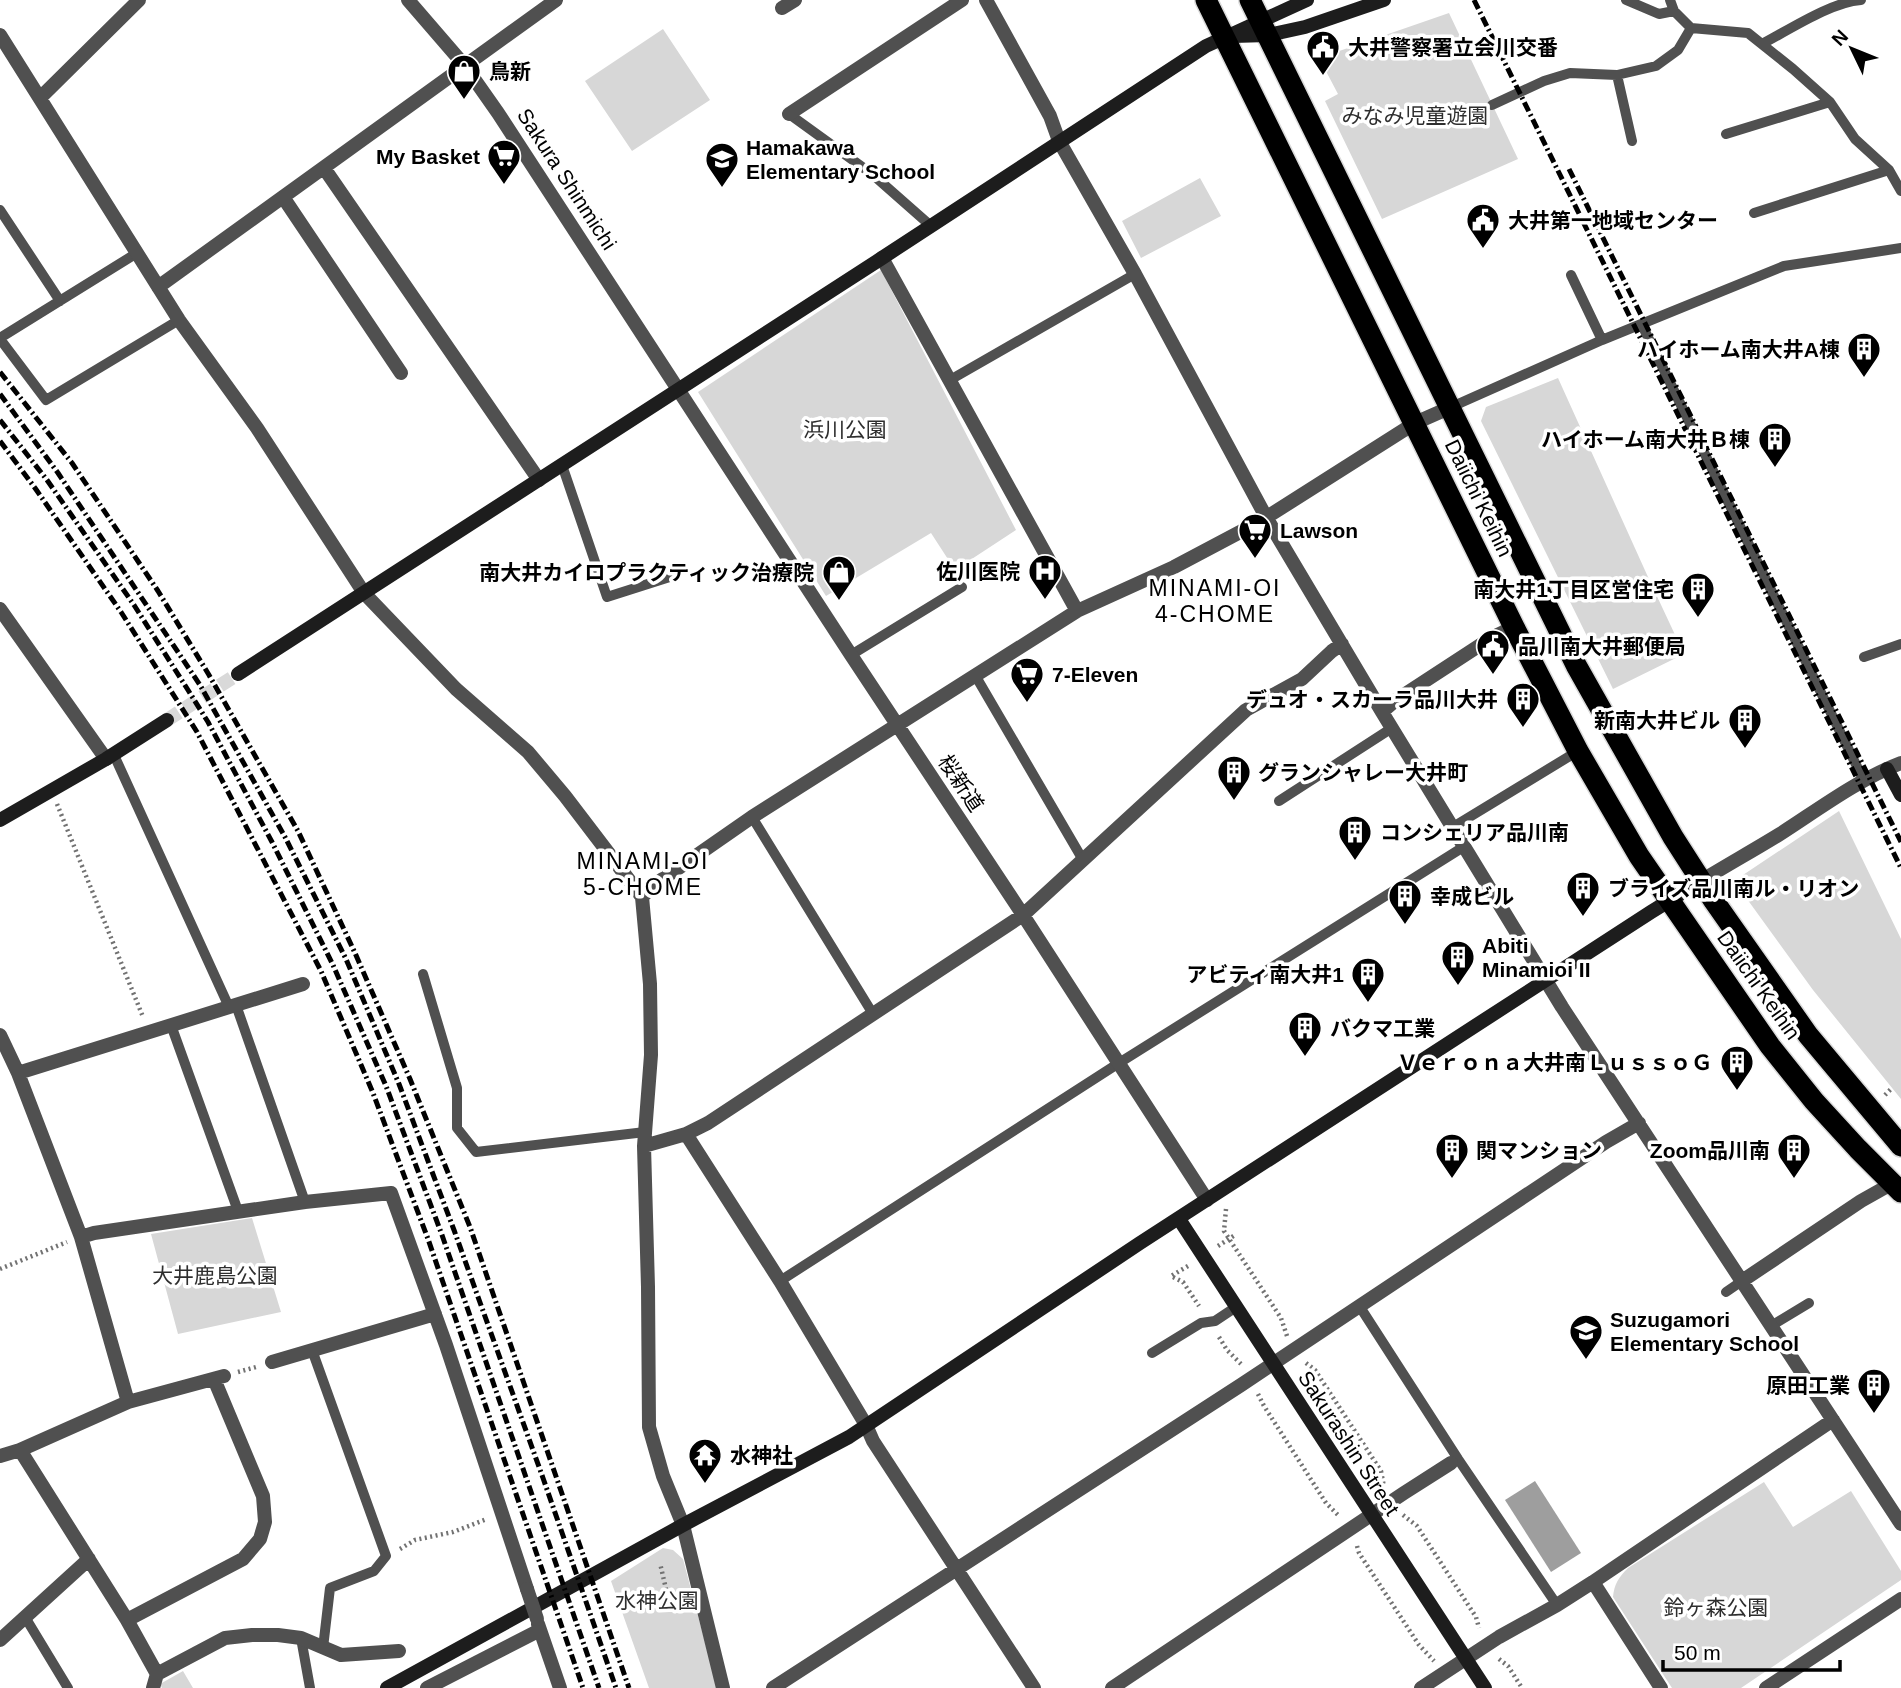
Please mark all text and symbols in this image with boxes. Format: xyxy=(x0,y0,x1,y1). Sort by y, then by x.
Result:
north arrow xyxy=(1817,14,1887,84)
text: N xyxy=(1828,26,1852,50)
public building icon: 大井警察署立会川交番 xyxy=(1304,28,1342,77)
place label: 大井警察署立会川交番 xyxy=(1348,36,1558,59)
shop icon: 鳥新 xyxy=(445,52,483,101)
place label: 鳥新 xyxy=(489,60,531,83)
street label: Sakura Shinmichi xyxy=(513,104,621,254)
park label: みなみ児童遊園 xyxy=(1342,104,1489,127)
place label: Hamakawa Elementary School xyxy=(746,136,935,183)
supermarket icon: My Basket xyxy=(485,137,523,186)
school or university icon: Hamakawa Elementary School xyxy=(703,140,741,189)
place label: My Basket xyxy=(376,145,480,168)
public building icon: 大井第一地域センター xyxy=(1464,201,1502,250)
place label: 大井第一地域センター xyxy=(1508,209,1718,232)
building icon: ハイホーム南大井A棟 xyxy=(1845,330,1883,379)
place label: ハイホーム南大井A棟 xyxy=(1637,338,1840,361)
park label: 浜川公園 xyxy=(803,418,887,441)
building icon: ハイホーム南大井Ｂ棟 xyxy=(1756,420,1794,469)
place label: ハイホーム南大井Ｂ棟 xyxy=(1541,428,1750,451)
street label: Daiichi Keihin xyxy=(1441,436,1517,560)
supermarket icon: Lawson xyxy=(1236,511,1274,560)
place label: Lawson xyxy=(1280,519,1358,542)
hospital icon: 佐川医院 xyxy=(1026,552,1064,601)
shop icon: 南大井カイロプラクティック治療院 xyxy=(820,553,858,602)
place label: 佐川医院 xyxy=(936,560,1020,583)
place label: 南大井カイロプラクティック治療院 xyxy=(479,561,814,584)
building icon: 南大井1丁目区営住宅 xyxy=(1679,570,1717,619)
district label: MINAMI-OI 4-CHOME xyxy=(1149,575,1282,627)
place label: 南大井1丁目区営住宅 xyxy=(1473,578,1674,601)
public building icon: 品川南大井郵便局 xyxy=(1474,627,1512,676)
place label: 品川南大井郵便局 xyxy=(1518,635,1686,658)
supermarket icon: 7-Eleven xyxy=(1008,655,1046,704)
place label: 7-Eleven xyxy=(1052,663,1138,686)
building icon: デュオ・スカーラ品川大井 xyxy=(1504,680,1542,729)
place label: デュオ・スカーラ品川大井 xyxy=(1246,688,1498,711)
building icon: 新南大井ビル xyxy=(1726,701,1764,750)
place label: 新南大井ビル xyxy=(1594,709,1720,732)
street label: 桜新道 xyxy=(934,750,988,816)
building icon: グランシャレー大井町 xyxy=(1215,753,1253,802)
place label: グランシャレー大井町 xyxy=(1258,761,1468,784)
building icon: コンシェリア品川南 xyxy=(1336,813,1374,862)
place label: コンシェリア品川南 xyxy=(1380,821,1569,844)
district label: MINAMI-OI 5-CHOME xyxy=(577,848,710,900)
building icon: ブライズ品川南ル・リオン xyxy=(1564,869,1602,918)
building icon: 幸成ビル xyxy=(1386,877,1424,926)
place label: ブライズ品川南ル・リオン xyxy=(1608,877,1859,900)
place label: 幸成ビル xyxy=(1430,885,1514,908)
street label: Daiichi Keihin xyxy=(1713,926,1805,1044)
place label: Abiti Minamioi II xyxy=(1482,934,1591,981)
building icon: Abiti Minamioi II xyxy=(1439,938,1477,987)
building icon: アビティ南大井1 xyxy=(1349,955,1387,1004)
place label: アビティ南大井1 xyxy=(1187,963,1344,986)
building icon: バクマ工業 xyxy=(1286,1009,1324,1058)
place label: バクマ工業 xyxy=(1330,1017,1435,1040)
building icon: Ｖｅｒｏｎａ大井南ＬｕｓｓｏＧ xyxy=(1718,1043,1756,1092)
place label: Ｖｅｒｏｎａ大井南ＬｕｓｓｏＧ xyxy=(1397,1051,1712,1074)
building icon: 関マンション xyxy=(1433,1131,1471,1180)
building icon: Zoom品川南 xyxy=(1775,1131,1813,1180)
place label: 関マンション xyxy=(1476,1139,1602,1162)
place label: Zoom品川南 xyxy=(1650,1139,1770,1162)
park label: 大井鹿島公園 xyxy=(152,1264,278,1287)
place label: Suzugamori Elementary School xyxy=(1610,1308,1799,1355)
school or university icon: Suzugamori Elementary School xyxy=(1567,1312,1605,1361)
building icon: 原田工業 xyxy=(1855,1366,1893,1415)
street label: Sakurashin Street xyxy=(1294,1367,1404,1519)
place label: 原田工業 xyxy=(1766,1374,1850,1397)
temple icon: 水神社 xyxy=(686,1436,724,1485)
place label: 水神社 xyxy=(730,1444,793,1467)
park label: 水神公園 xyxy=(615,1589,699,1612)
park label: 鈴ヶ森公園 xyxy=(1664,1596,1769,1619)
scale bar xyxy=(1663,1628,1840,1672)
text: 50 m xyxy=(1674,1641,1721,1664)

